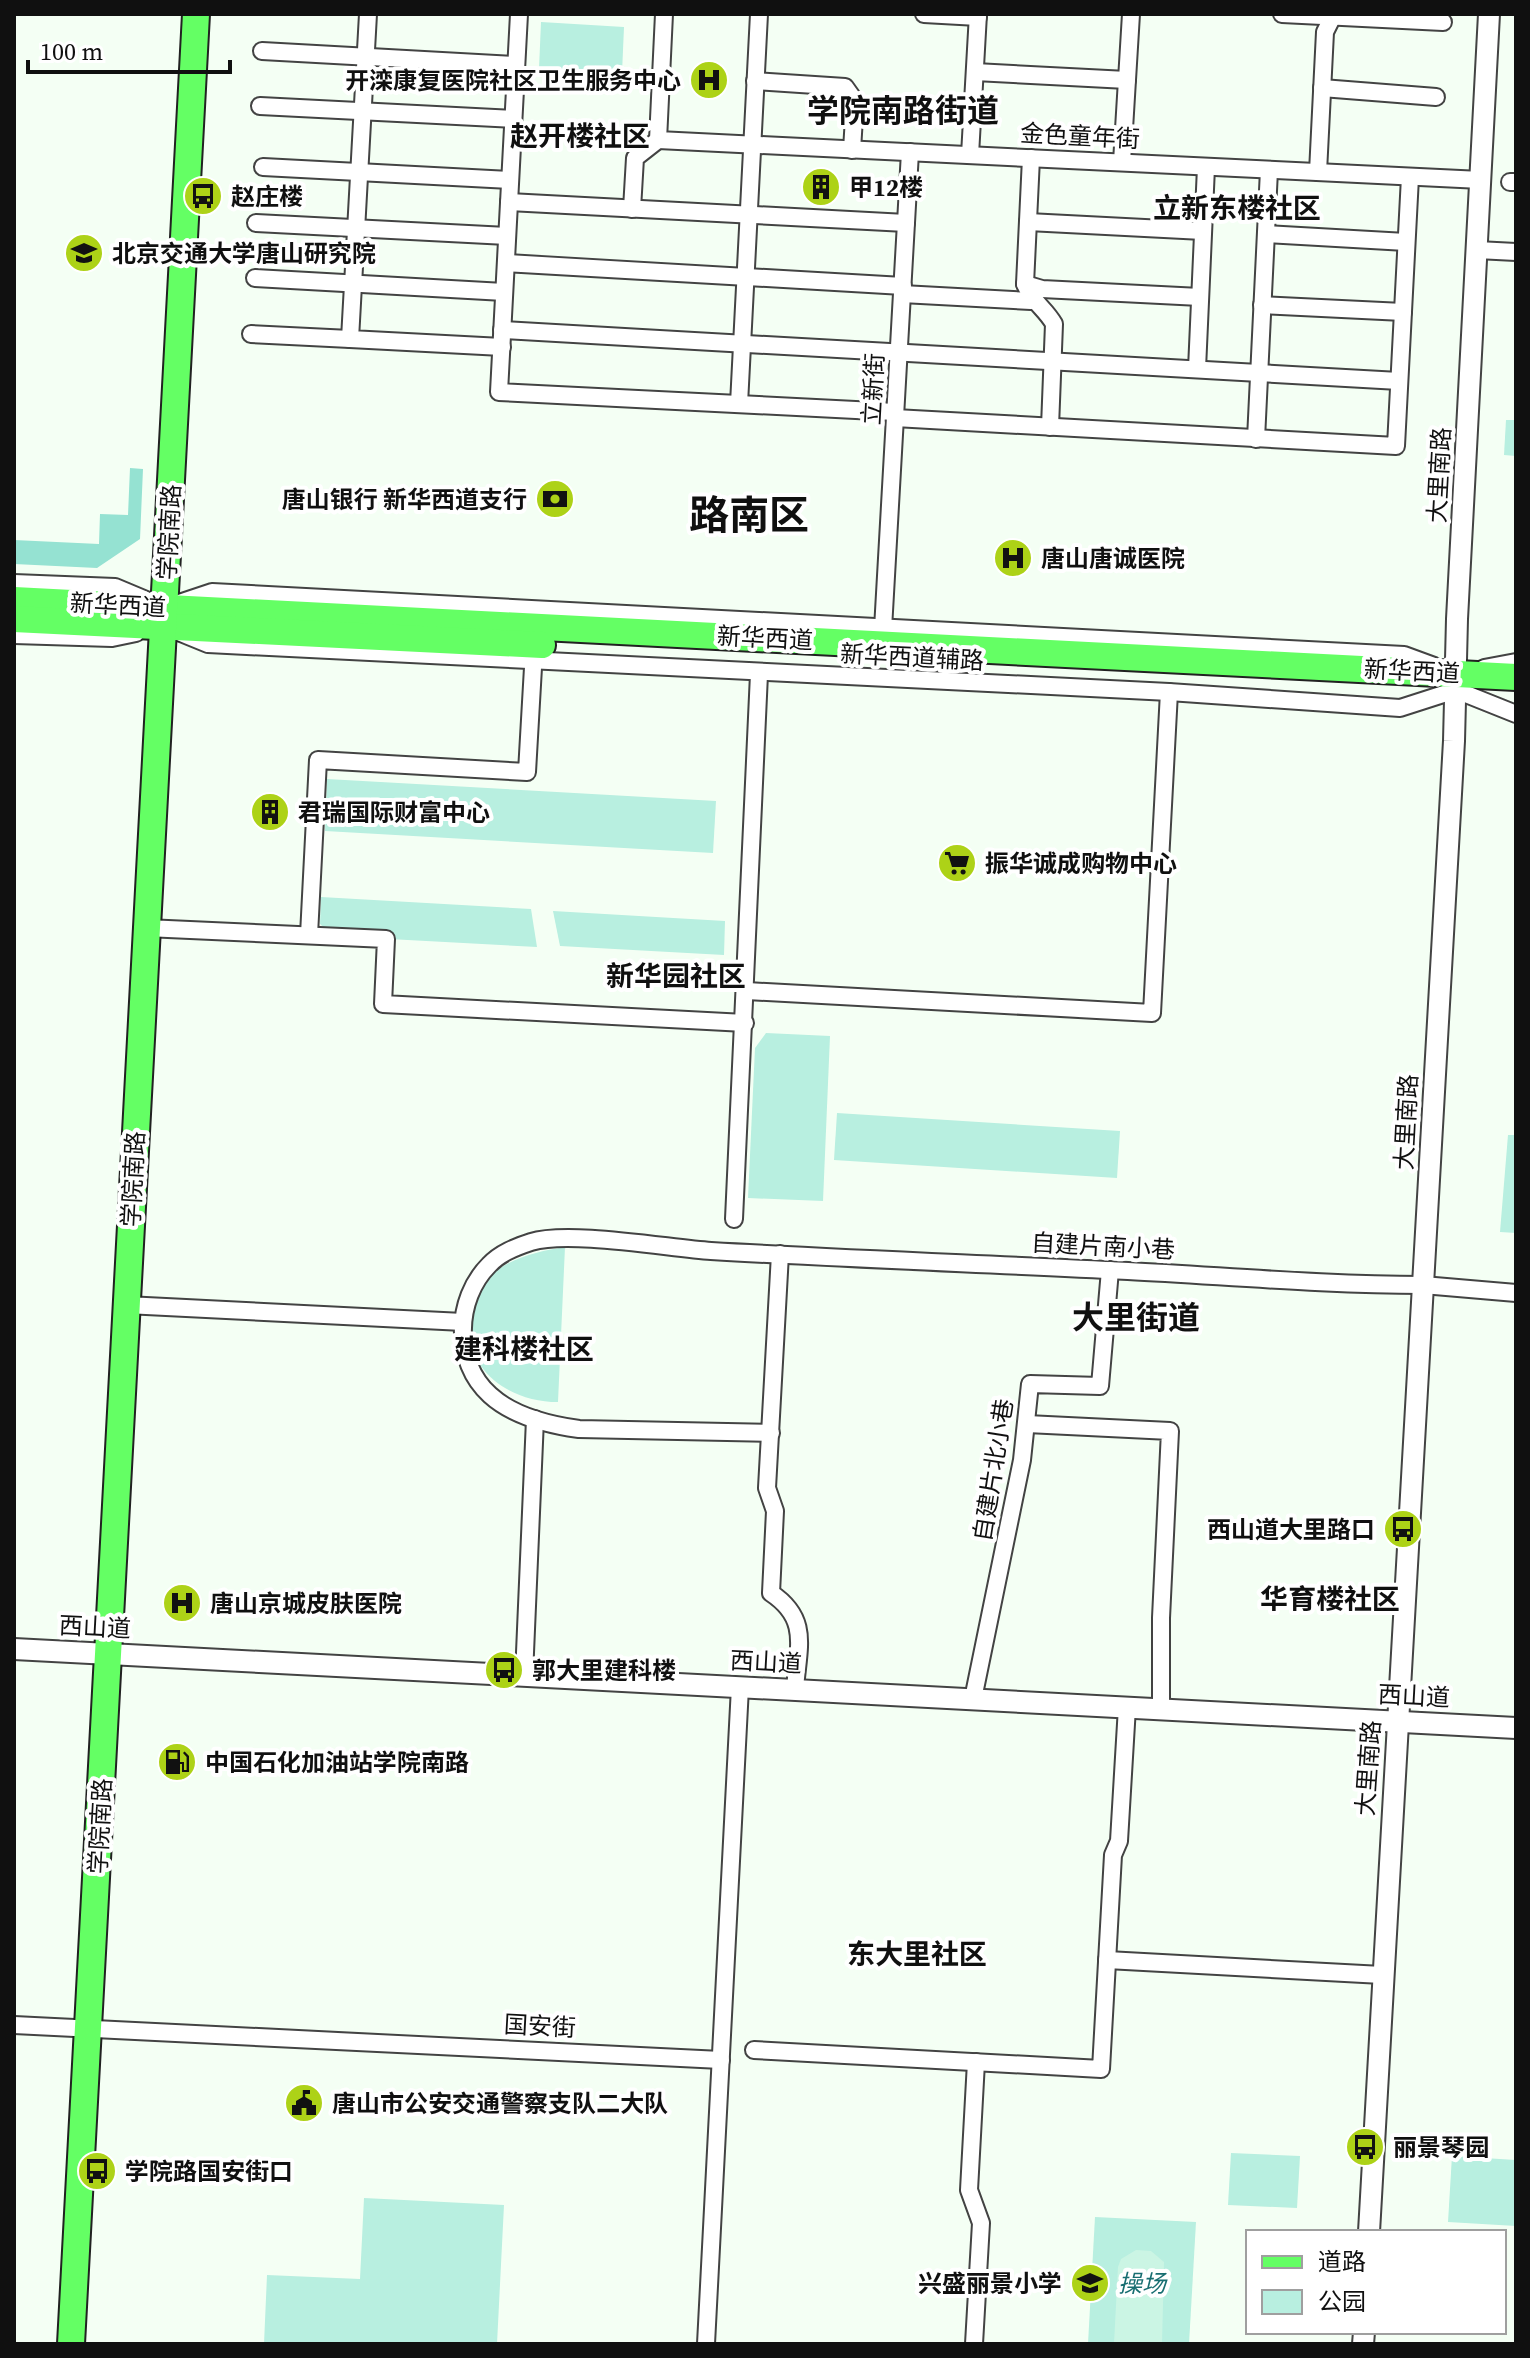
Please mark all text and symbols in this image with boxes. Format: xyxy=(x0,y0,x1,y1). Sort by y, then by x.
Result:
scale bar xyxy=(28,24,230,74)
text: 100 m xyxy=(40,35,103,68)
hospital icon: 开滦康复医院社区卫生服务中心 xyxy=(688,59,730,101)
place label: 开滦康复医院社区卫生服务中心 xyxy=(345,64,681,97)
district label: 学院南路街道 xyxy=(807,89,999,133)
street label: 金色童年街 xyxy=(1019,116,1141,156)
district label: 赵开楼社区 xyxy=(510,117,650,155)
building icon: 甲12楼 xyxy=(800,166,842,208)
place label: 甲12楼 xyxy=(849,171,923,204)
bus stop icon: 赵庄楼 xyxy=(182,175,224,217)
place label: 赵庄楼 xyxy=(231,180,303,213)
district label: 立新东楼社区 xyxy=(1153,189,1321,227)
school or university icon: 北京交通大学唐山研究院 xyxy=(63,232,105,274)
place label: 北京交通大学唐山研究院 xyxy=(112,237,376,270)
street label: 立新街 xyxy=(855,352,891,426)
street label: 大里南路 xyxy=(1420,426,1458,524)
bank icon: 唐山银行 新华西道支行 xyxy=(534,478,576,520)
street label: 学院南路 xyxy=(150,483,188,581)
place label: 唐山银行 新华西道支行 xyxy=(282,483,527,516)
district label: 路南区 xyxy=(689,488,809,542)
hospital icon: 唐山唐诚医院 xyxy=(992,537,1034,579)
place label: 唐山唐诚医院 xyxy=(1041,542,1185,575)
street label: 新华西道 xyxy=(69,586,167,624)
street label: 新华西道 xyxy=(716,619,814,657)
street label: 新华西道辅路 xyxy=(839,637,985,677)
street label: 新华西道 xyxy=(1363,652,1461,690)
building icon: 君瑞国际财富中心 xyxy=(249,791,291,833)
place label: 君瑞国际财富中心 xyxy=(298,796,490,829)
supermarket icon: 振华诚成购物中心 xyxy=(936,842,978,884)
place label: 振华诚成购物中心 xyxy=(985,847,1177,880)
district label: 新华园社区 xyxy=(606,957,746,995)
street label: 大里南路 xyxy=(1387,1073,1425,1171)
street label: 学院南路 xyxy=(114,1130,152,1228)
street label: 自建片南小巷 xyxy=(1030,1226,1176,1266)
district label: 大里街道 xyxy=(1072,1296,1200,1340)
district label: 建科楼社区 xyxy=(454,1330,594,1368)
street label: 自建片北小巷 xyxy=(965,1396,1021,1544)
bus stop icon: 西山道大里路口 xyxy=(1382,1508,1424,1550)
place label: 西山道大里路口 xyxy=(1207,1513,1375,1546)
district label: 华育楼社区 xyxy=(1260,1580,1400,1618)
hospital icon: 唐山京城皮肤医院 xyxy=(161,1582,203,1624)
place label: 唐山京城皮肤医院 xyxy=(210,1587,402,1620)
street label: 西山道 xyxy=(58,1609,132,1645)
street label: 西山道 xyxy=(729,1644,803,1680)
bus stop icon: 郭大里建科楼 xyxy=(483,1649,525,1691)
place label: 郭大里建科楼 xyxy=(532,1654,676,1687)
street label: 西山道 xyxy=(1377,1678,1451,1714)
street label: 大里南路 xyxy=(1348,1719,1388,1817)
fuel station icon: 中国石化加油站学院南路 xyxy=(156,1741,198,1783)
place label: 中国石化加油站学院南路 xyxy=(205,1746,469,1779)
street label: 学院南路 xyxy=(81,1777,119,1875)
district label: 东大里社区 xyxy=(847,1935,987,1973)
street label: 国安街 xyxy=(503,2008,577,2044)
public building icon: 唐山市公安交通警察支队二大队 xyxy=(283,2082,325,2124)
place label: 唐山市公安交通警察支队二大队 xyxy=(332,2087,668,2120)
bus stop icon: 丽景琴园 xyxy=(1344,2126,1386,2168)
place label: 丽景琴园 xyxy=(1393,2131,1489,2164)
bus stop icon: 学院路国安街口 xyxy=(76,2150,118,2192)
place label: 学院路国安街口 xyxy=(125,2155,293,2188)
legend xyxy=(1246,2230,1506,2334)
text: 道路 xyxy=(1318,2245,1366,2278)
school or university icon: 兴盛丽景小学 xyxy=(1069,2262,1111,2304)
place label: 兴盛丽景小学 xyxy=(918,2267,1062,2300)
park label: 操场 xyxy=(1118,2267,1168,2300)
text: 公园 xyxy=(1318,2285,1366,2318)

